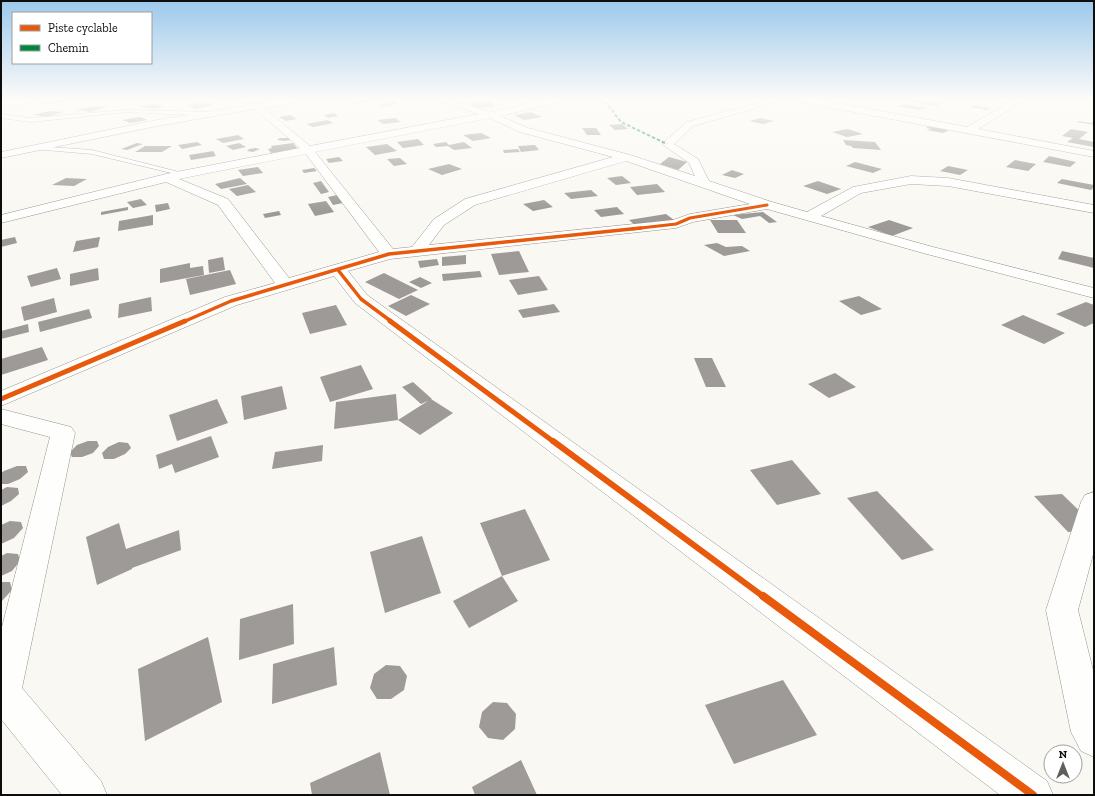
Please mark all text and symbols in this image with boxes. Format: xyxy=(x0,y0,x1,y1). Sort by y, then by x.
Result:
legend xyxy=(12,12,152,64)
text: Piste cyclable xyxy=(48,21,118,35)
text: Chemin xyxy=(48,41,89,55)
north arrow xyxy=(1043,744,1083,784)
text: N xyxy=(1059,748,1068,761)

